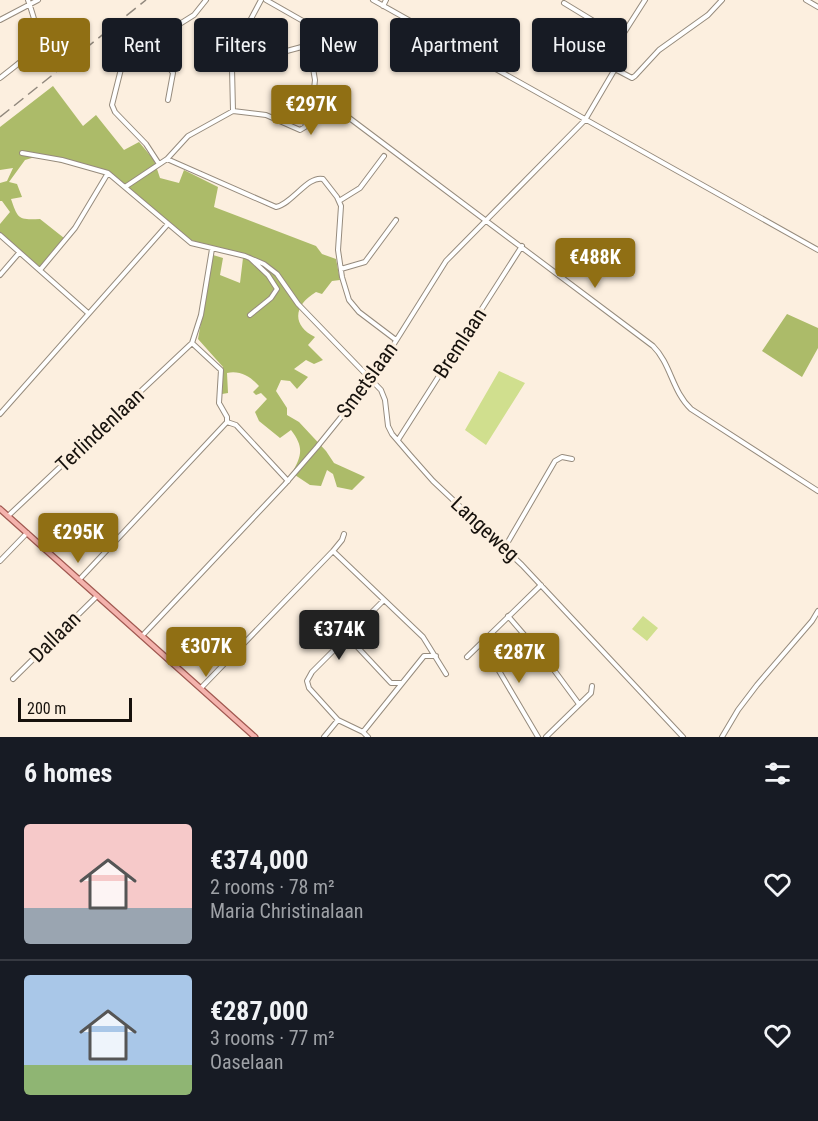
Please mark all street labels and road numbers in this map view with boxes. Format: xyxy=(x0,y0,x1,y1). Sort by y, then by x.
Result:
street label: Bremlaan xyxy=(429,304,491,382)
street label: Smetslaan xyxy=(332,338,402,422)
street label: Terlindenlaan xyxy=(51,383,149,477)
street label: Langeweg xyxy=(446,491,524,567)
street label: Dallaan xyxy=(25,607,85,667)

